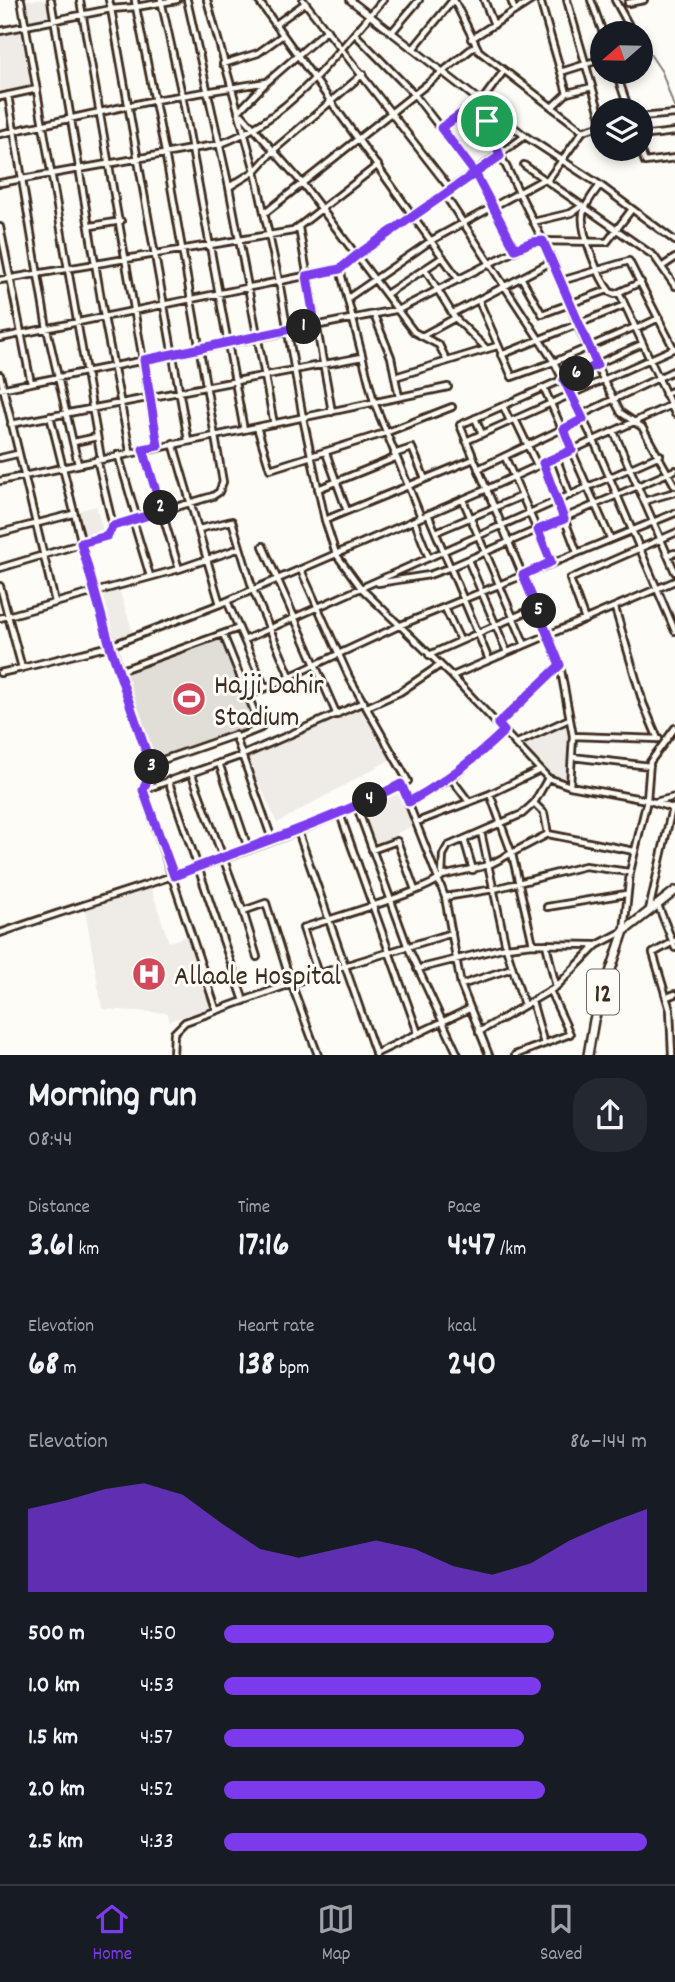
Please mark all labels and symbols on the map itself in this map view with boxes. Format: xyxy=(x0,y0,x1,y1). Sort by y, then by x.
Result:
north arrow xyxy=(590,21,653,84)
pin xyxy=(457,91,517,151)
pin: 1 xyxy=(286,310,322,344)
pin: 6 xyxy=(560,356,594,392)
pin: 2 xyxy=(144,490,178,526)
pin: 5 xyxy=(522,594,556,628)
place label: Hajji Dahir Stadium xyxy=(214,668,324,740)
sports icon: Hajji Dahir Stadium xyxy=(170,680,208,718)
pin: 3 xyxy=(134,750,170,784)
pin: 4 xyxy=(352,782,388,818)
hospital icon: Allaale Hospital xyxy=(130,955,168,993)
place label: Allaale Hospital xyxy=(174,959,341,999)
road number: 12 xyxy=(587,970,619,1015)

